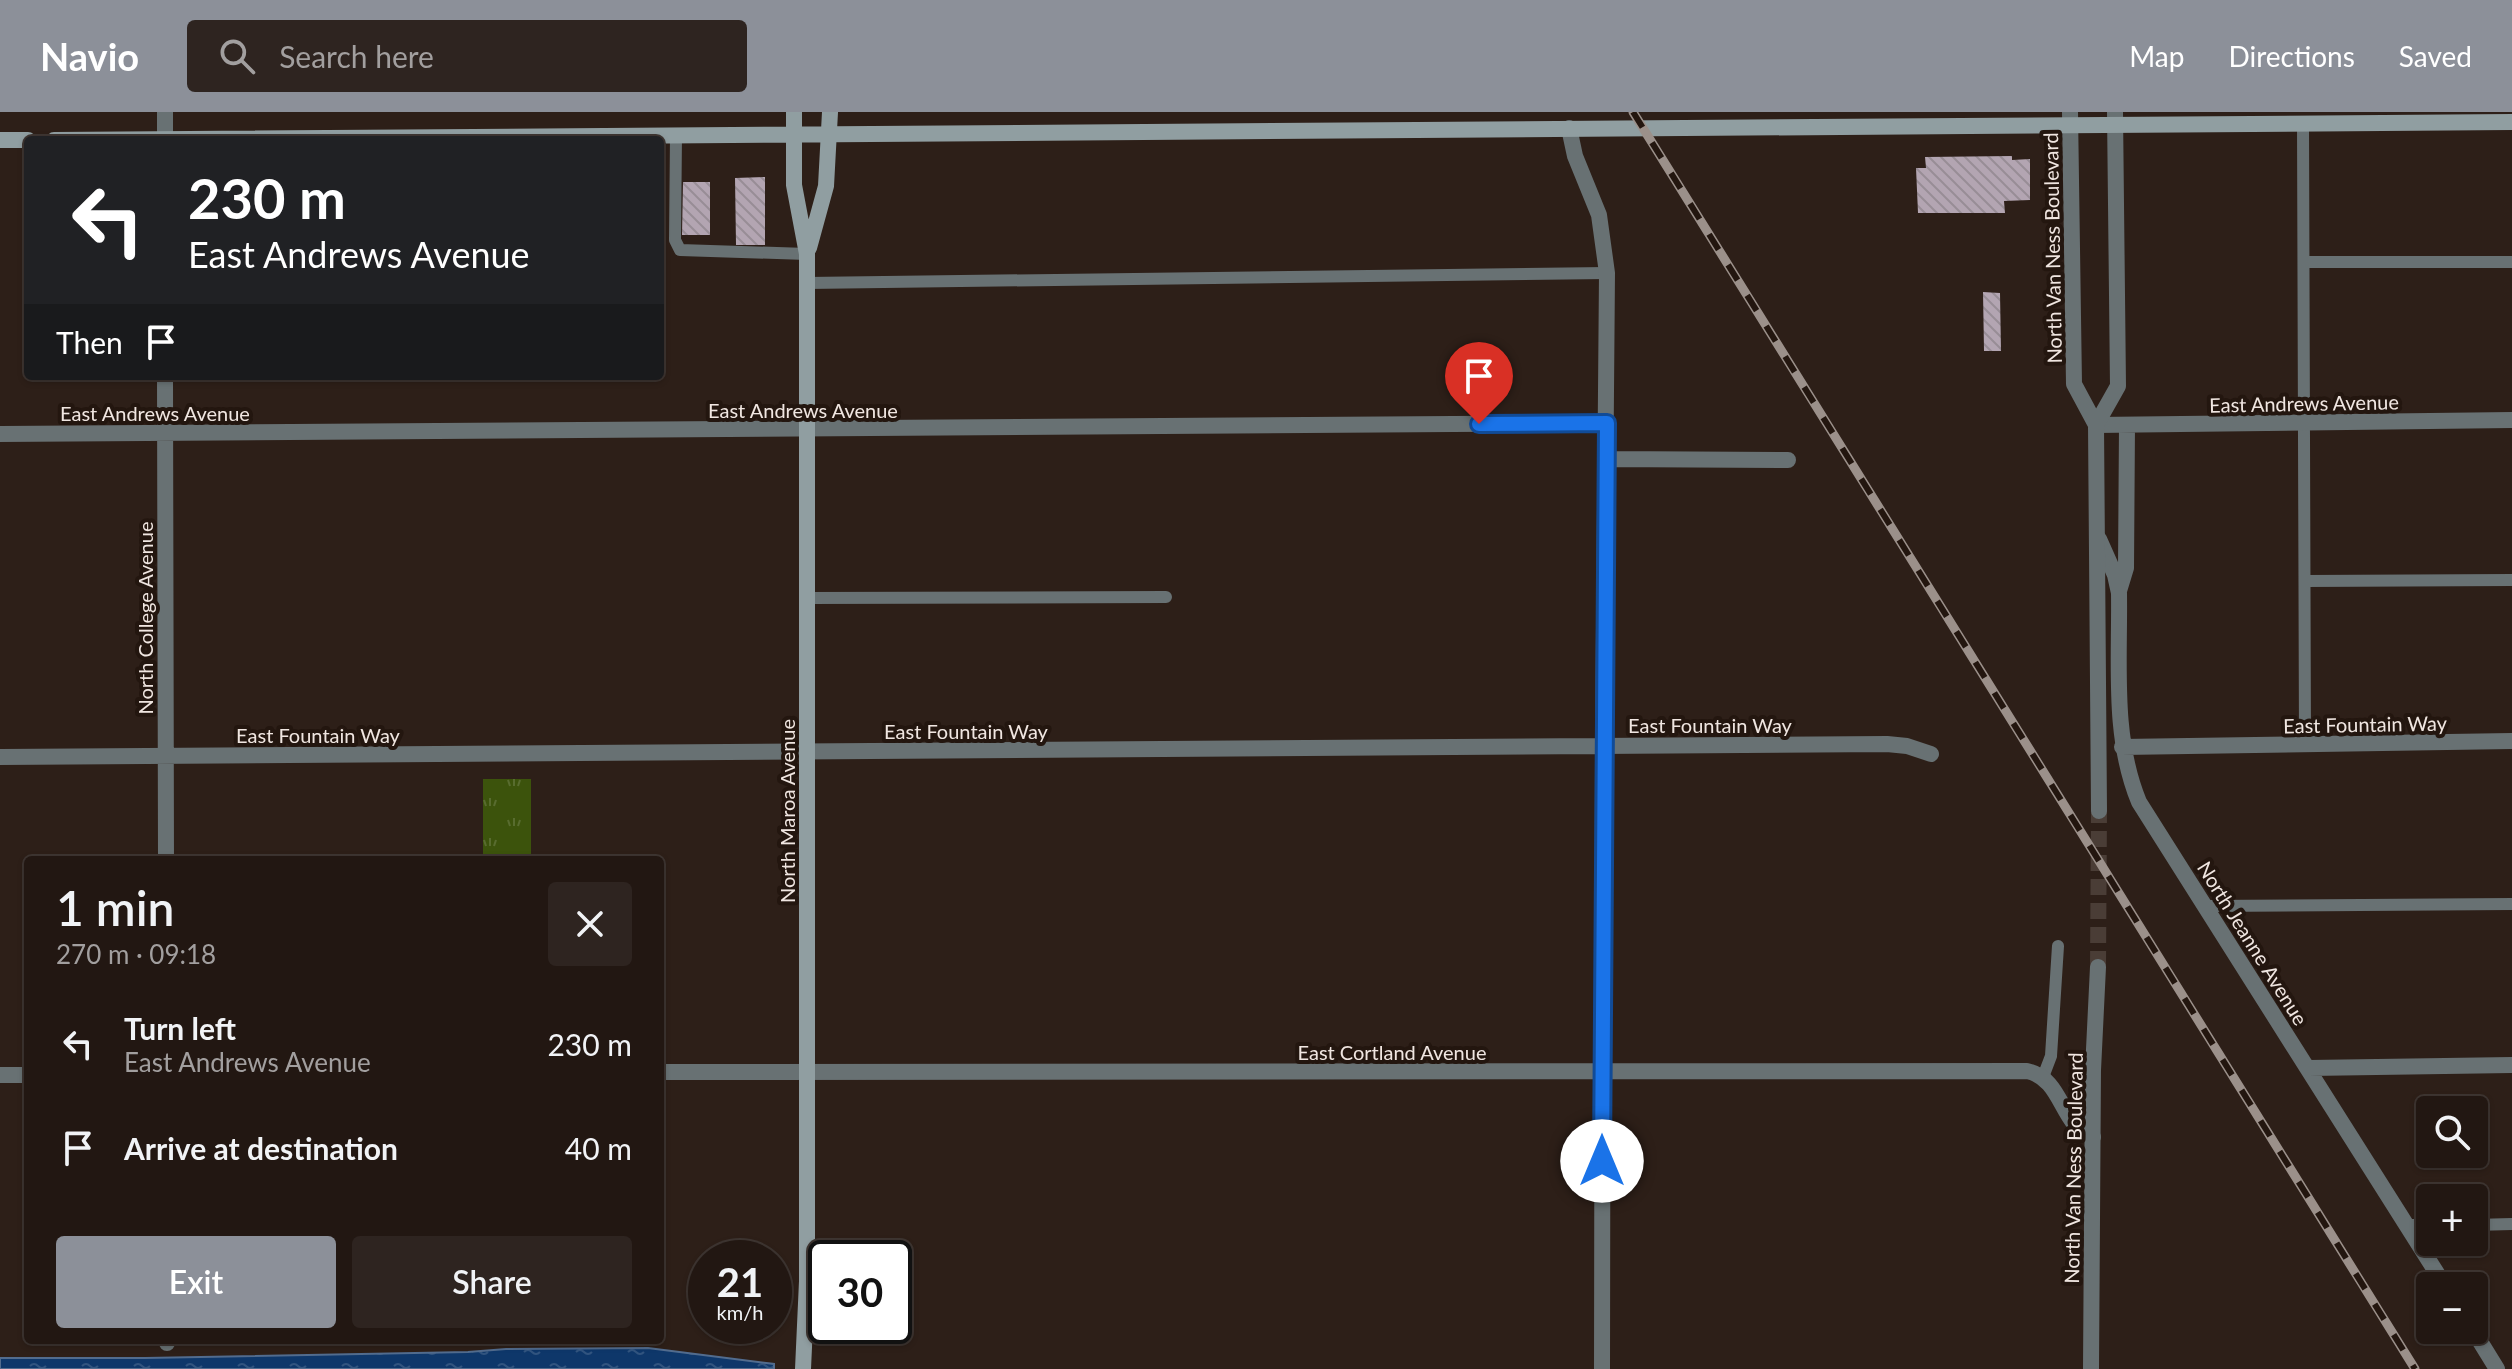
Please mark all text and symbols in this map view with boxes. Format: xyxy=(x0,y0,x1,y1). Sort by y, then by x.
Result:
search box xyxy=(187,20,747,92)
text: Navio xyxy=(40,33,139,79)
icon: search xyxy=(215,34,259,78)
text: Search here xyxy=(279,38,434,74)
text: Map xyxy=(2129,39,2184,73)
text: Directions xyxy=(2228,39,2355,73)
text: Saved xyxy=(2399,39,2472,73)
street label: North Van Ness Boulevard xyxy=(2038,132,2066,364)
text: 230 m xyxy=(188,164,346,231)
icon: left xyxy=(56,168,160,272)
text: East Andrews Avenue xyxy=(188,232,530,276)
icon: arrive xyxy=(139,320,183,364)
text: Then xyxy=(56,324,123,360)
pin xyxy=(1445,342,1513,424)
icon: arrive xyxy=(1457,354,1501,398)
street label: East Andrews Avenue xyxy=(2209,389,2399,417)
street label: East Andrews Avenue xyxy=(708,398,898,422)
street label: East Andrews Avenue xyxy=(60,401,250,425)
street label: North College Avenue xyxy=(133,522,157,715)
street label: East Fountain Way xyxy=(2283,711,2448,737)
street label: East Fountain Way xyxy=(1628,713,1793,737)
street label: North Maroa Avenue xyxy=(775,719,799,903)
street label: East Fountain Way xyxy=(884,719,1049,743)
street label: East Fountain Way xyxy=(236,723,401,747)
street label: North Jeanne Avenue xyxy=(2193,857,2313,1029)
text: 1 min xyxy=(56,879,174,936)
button: close xyxy=(548,882,632,966)
text: 270 m · 09:18 xyxy=(56,938,216,970)
text: Turn left xyxy=(124,1010,236,1046)
icon: left xyxy=(56,1022,100,1066)
text: 230 m xyxy=(547,1026,632,1062)
street label: East Cortland Avenue xyxy=(1298,1040,1486,1064)
text: East Andrews Avenue xyxy=(124,1046,371,1078)
street label: North Van Ness Boulevard xyxy=(2059,1052,2087,1284)
map controls xyxy=(2416,1096,2488,1344)
button: search xyxy=(2416,1096,2488,1168)
position arrow xyxy=(1560,1119,1644,1203)
icon: arrive xyxy=(56,1126,100,1170)
text: Arrive at destination xyxy=(124,1130,398,1166)
text: 40 m xyxy=(565,1130,632,1166)
button: + xyxy=(2416,1184,2488,1256)
button: Exit xyxy=(56,1236,336,1328)
button: Share xyxy=(352,1236,632,1328)
speed limit sign: 30 xyxy=(808,1240,912,1344)
text: 21 xyxy=(717,1258,763,1306)
button: − xyxy=(2416,1272,2488,1344)
text: km/h xyxy=(717,1300,763,1324)

